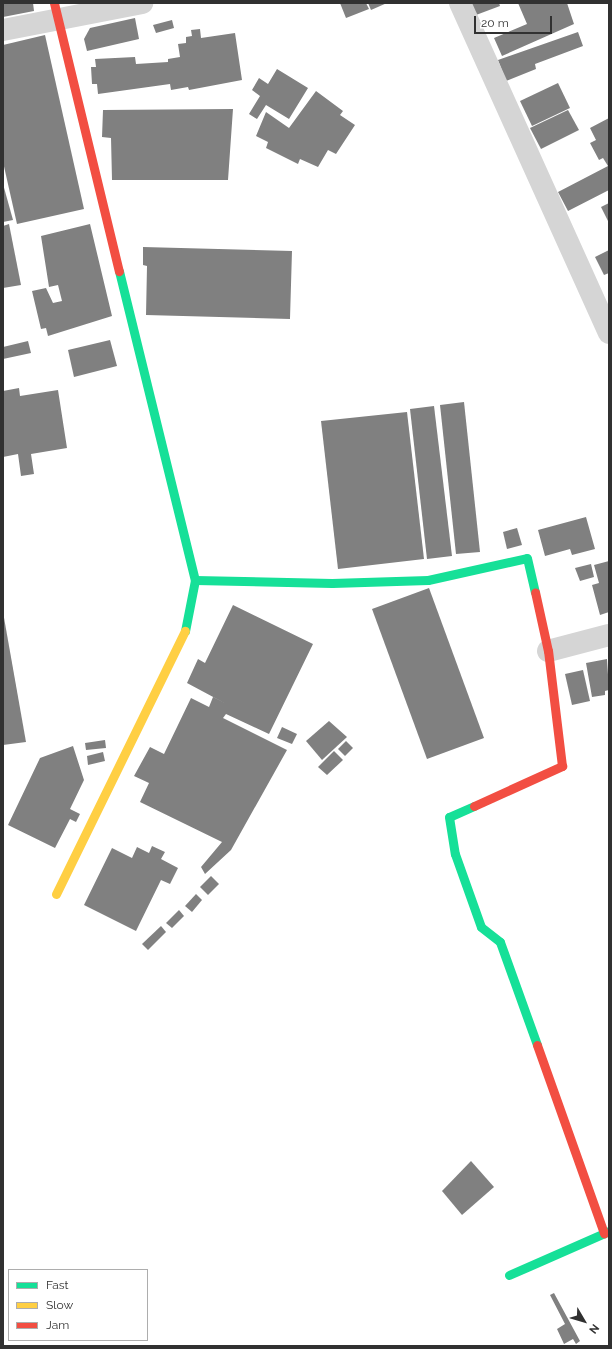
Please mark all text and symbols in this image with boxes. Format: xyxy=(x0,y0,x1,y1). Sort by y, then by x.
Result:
scale bar xyxy=(476,8,554,34)
text: 20 m xyxy=(481,16,509,30)
legend xyxy=(8,1269,148,1341)
text: Fast xyxy=(46,1278,69,1292)
text: Slow xyxy=(46,1298,73,1312)
north arrow xyxy=(564,1301,604,1341)
text: Jam xyxy=(46,1318,69,1332)
text: N xyxy=(586,1321,602,1336)

